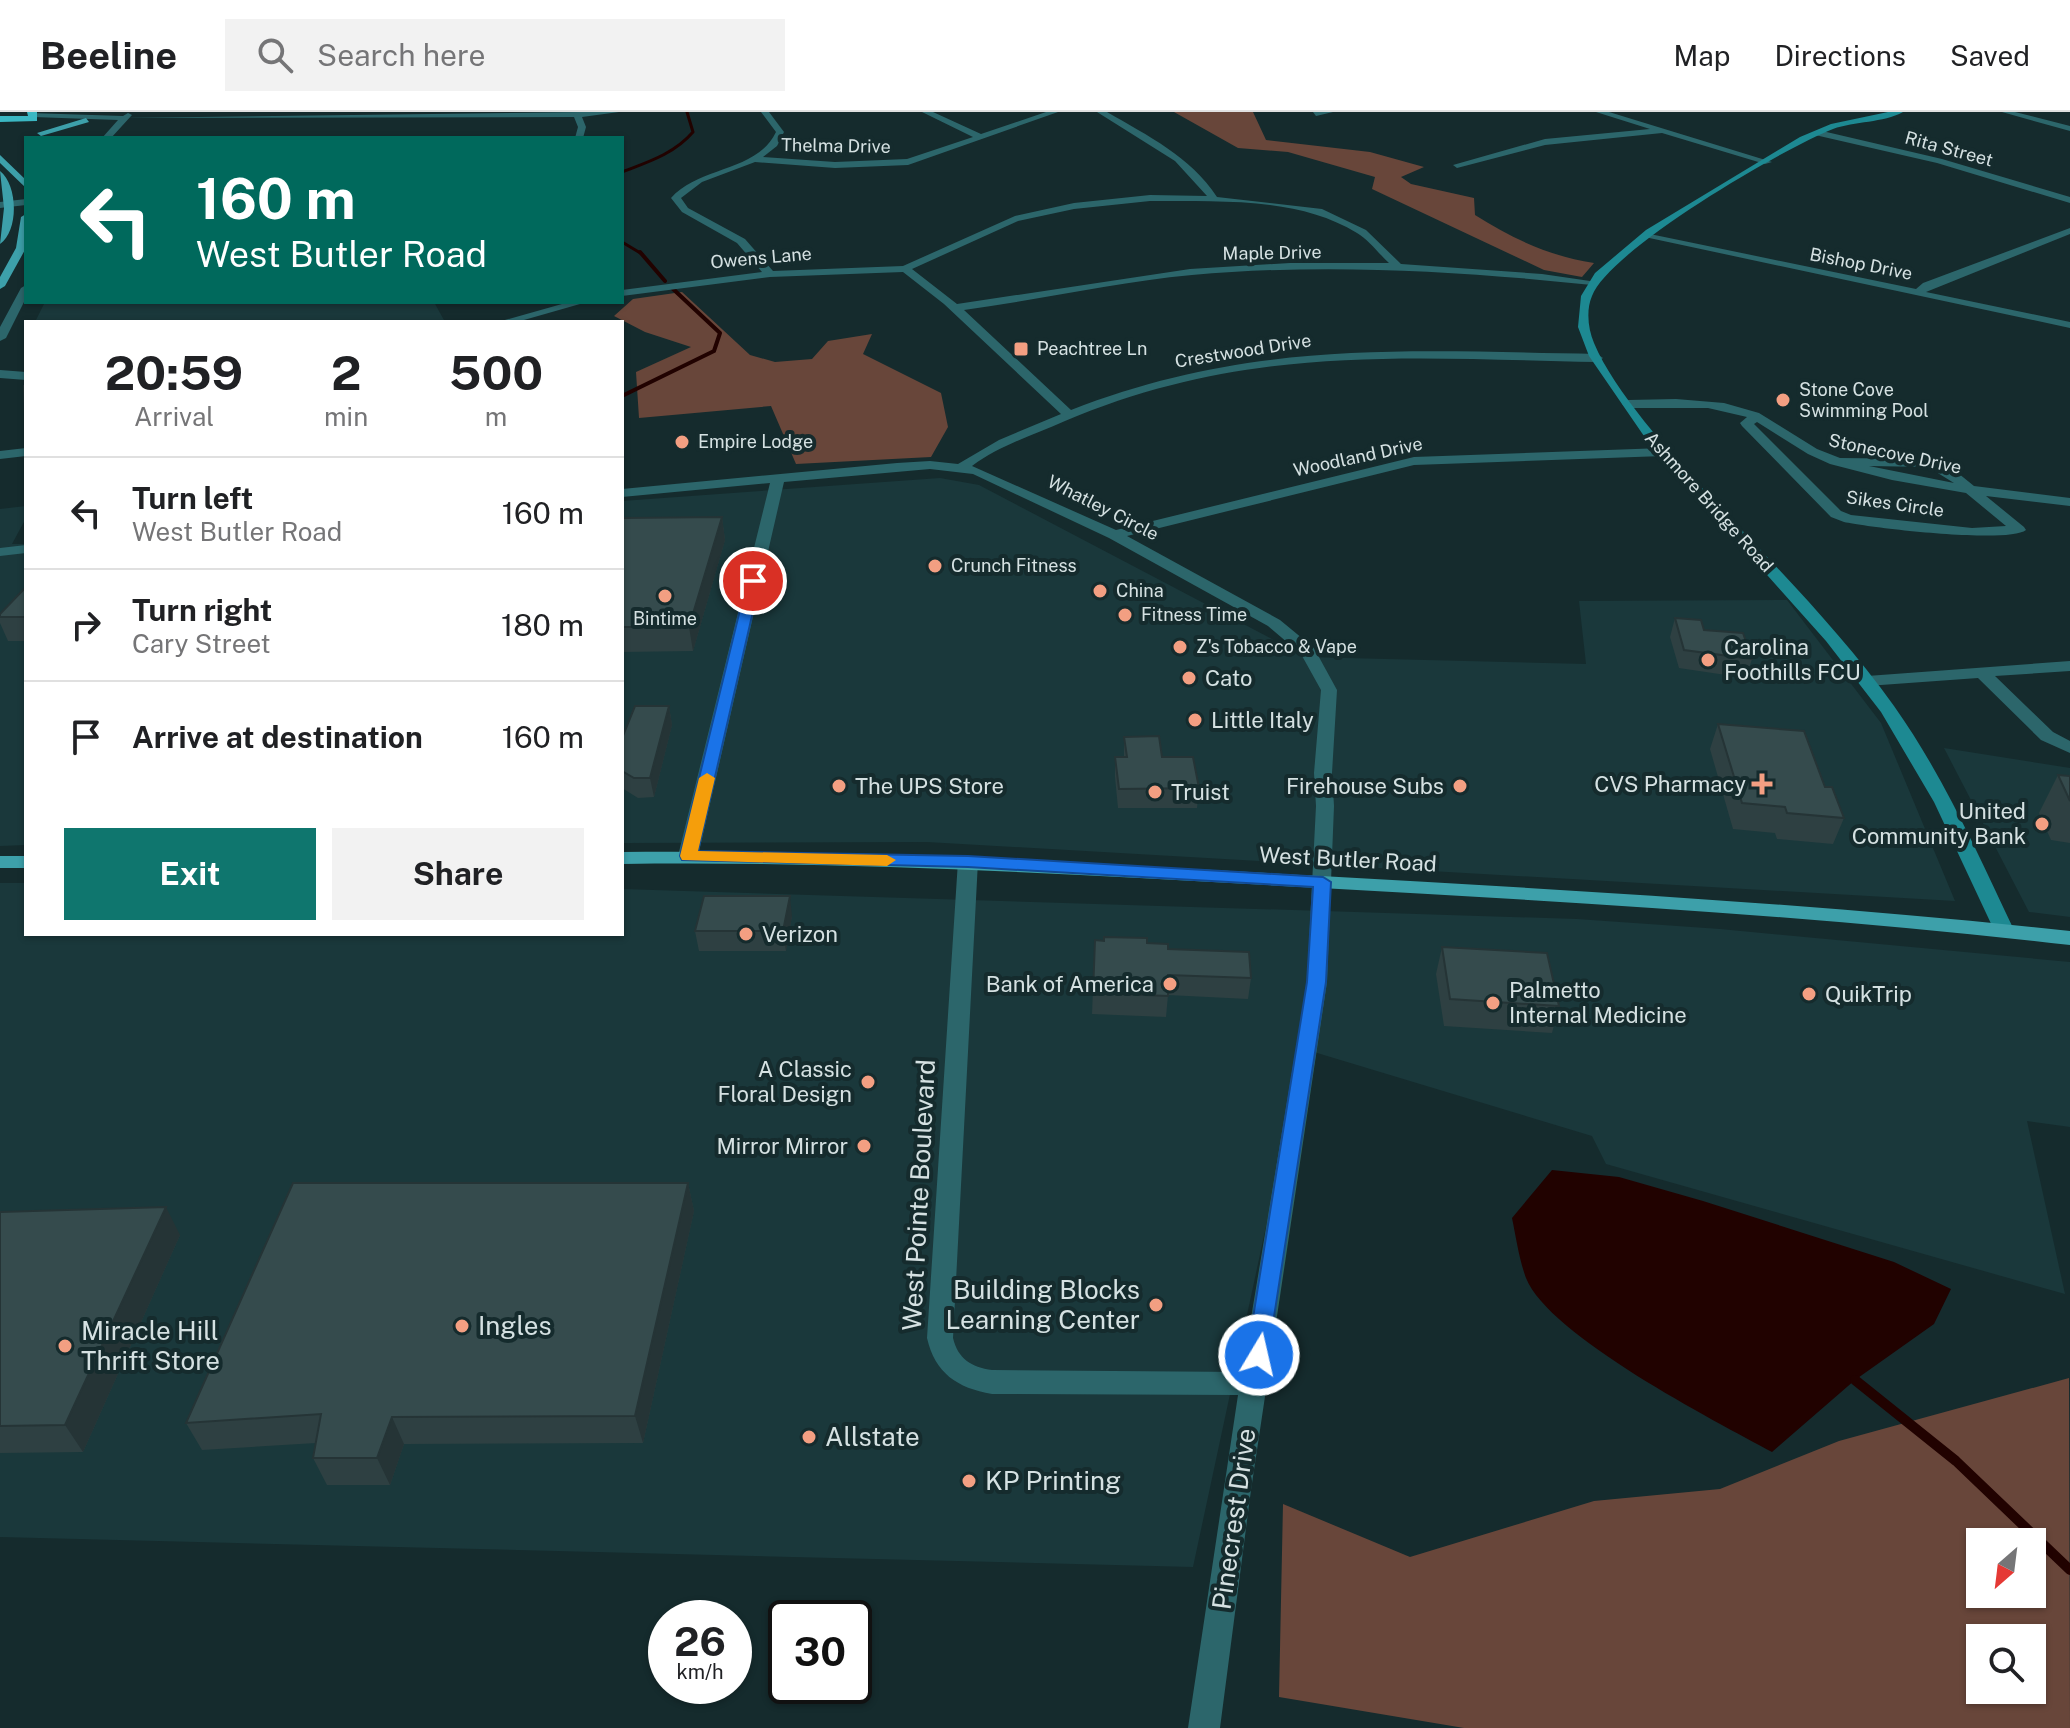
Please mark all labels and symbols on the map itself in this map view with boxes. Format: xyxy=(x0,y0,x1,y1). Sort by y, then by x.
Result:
street label: Rita Street xyxy=(1903,127,1995,170)
street label: Thelma Drive xyxy=(781,134,891,157)
street label: Maple Drive xyxy=(1222,241,1322,264)
street label: Owens Lane xyxy=(709,243,812,272)
street label: Bishop Drive xyxy=(1808,243,1914,284)
street label: Crestwood Drive xyxy=(1173,329,1313,372)
place label: Peachtree Ln xyxy=(1037,338,1147,359)
marker: Peachtree Ln xyxy=(1012,340,1030,358)
place label: Stone Cove Swimming Pool xyxy=(1799,379,1929,421)
marker: Stone Cove Swimming Pool xyxy=(1774,391,1792,409)
street label: Ashmore Bridge Road xyxy=(1641,427,1778,576)
street label: Stonecove Drive xyxy=(1827,429,1963,478)
place label: Empire Lodge xyxy=(698,431,813,452)
marker: Empire Lodge xyxy=(673,433,691,451)
street label: Woodland Drive xyxy=(1291,433,1424,480)
street label: Whatley Circle xyxy=(1044,471,1162,545)
street label: Sikes Circle xyxy=(1845,486,1945,521)
pin xyxy=(719,547,787,615)
place label: Crunch Fitness xyxy=(951,555,1077,576)
marker: Crunch Fitness xyxy=(926,557,944,575)
place label: China xyxy=(1116,580,1164,601)
marker: China xyxy=(1091,582,1109,600)
marker: Bintime xyxy=(656,587,674,605)
place label: Fitness Time xyxy=(1141,604,1247,625)
marker: Fitness Time xyxy=(1116,606,1134,624)
place label: Bintime xyxy=(633,608,697,629)
place label: Carolina Foothills FCU xyxy=(1724,634,1861,685)
place label: Z's Tobacco & Vape xyxy=(1196,636,1357,657)
marker: Z's Tobacco & Vape xyxy=(1171,638,1189,656)
marker: Carolina Foothills FCU xyxy=(1699,651,1717,669)
place label: Cato xyxy=(1205,665,1252,691)
marker: Cato xyxy=(1180,669,1198,687)
place label: Little Italy xyxy=(1211,707,1314,733)
marker: Little Italy xyxy=(1186,711,1204,729)
place label: CVS Pharmacy xyxy=(1594,771,1746,797)
place label: The UPS Store xyxy=(855,773,1004,799)
place label: Firehouse Subs xyxy=(1286,773,1444,799)
marker: CVS Pharmacy xyxy=(1753,775,1771,793)
marker: The UPS Store xyxy=(830,777,848,795)
marker: Firehouse Subs xyxy=(1451,777,1469,795)
place label: Truist xyxy=(1171,779,1230,805)
marker: Truist xyxy=(1146,783,1164,801)
place label: United Community Bank xyxy=(1852,798,2026,849)
marker: United Community Bank xyxy=(2033,815,2051,833)
street label: West Butler Road xyxy=(1259,841,1437,877)
place label: Verizon xyxy=(762,921,838,947)
marker: Verizon xyxy=(737,925,755,943)
place label: Bank of America xyxy=(986,971,1154,997)
marker: Bank of America xyxy=(1161,975,1179,993)
place label: Palmetto Internal Medicine xyxy=(1509,977,1687,1028)
place label: QuikTrip xyxy=(1825,981,1912,1007)
marker: QuikTrip xyxy=(1800,985,1818,1003)
marker: Palmetto Internal Medicine xyxy=(1484,994,1502,1012)
place label: A Classic Floral Design xyxy=(717,1056,852,1107)
street label: West Pointe Boulevard xyxy=(896,1058,941,1332)
marker: A Classic Floral Design xyxy=(859,1073,877,1091)
place label: Mirror Mirror xyxy=(716,1133,848,1159)
marker: Mirror Mirror xyxy=(855,1137,873,1155)
place label: Building Blocks Learning Center xyxy=(946,1274,1140,1335)
marker: Building Blocks Learning Center xyxy=(1147,1296,1165,1314)
place label: Ingles xyxy=(478,1310,552,1341)
position arrow xyxy=(1217,1313,1301,1397)
place label: Miracle Hill Thrift Store xyxy=(81,1315,220,1376)
marker: Ingles xyxy=(453,1317,471,1335)
marker: Miracle Hill Thrift Store xyxy=(56,1337,74,1355)
place label: Allstate xyxy=(825,1421,920,1452)
street label: Pinecrest Drive xyxy=(1205,1426,1262,1612)
marker: Allstate xyxy=(800,1428,818,1446)
place label: KP Printing xyxy=(985,1465,1121,1496)
marker: KP Printing xyxy=(960,1472,978,1490)
north arrow xyxy=(1966,1528,2046,1608)
speed limit sign: 30 xyxy=(768,1600,872,1704)

